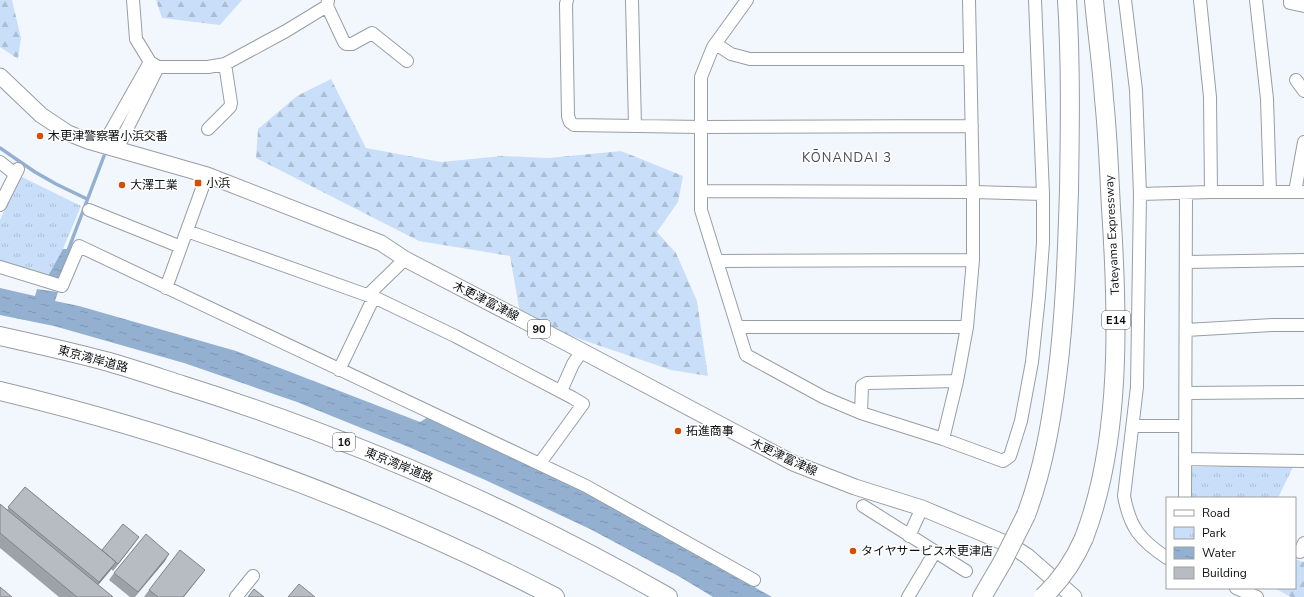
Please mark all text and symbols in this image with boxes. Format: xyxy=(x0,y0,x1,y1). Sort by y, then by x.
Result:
place label: 木更津警察署小浜交番 xyxy=(48,128,168,144)
marker: 木更津警察署小浜交番 xyxy=(35,131,45,141)
district label: KŌNANDAI 3 xyxy=(802,149,892,167)
street label: Tateyama Expressway xyxy=(1101,174,1123,295)
place label: 小浜 xyxy=(206,175,230,191)
place label: 大澤工業 xyxy=(130,177,178,193)
marker: 小浜 xyxy=(193,178,203,188)
marker: 大澤工業 xyxy=(117,180,127,190)
street label: 木更津富津線 xyxy=(450,278,522,324)
road number: E14 xyxy=(1102,311,1130,329)
road number: 90 xyxy=(528,320,550,338)
street label: 東京湾岸道路 xyxy=(56,342,130,376)
place label: 拓進商事 xyxy=(686,423,734,439)
marker: 拓進商事 xyxy=(673,426,683,436)
road number: 16 xyxy=(333,433,355,451)
street label: 木更津富津線 xyxy=(748,435,820,479)
street label: 東京湾岸道路 xyxy=(363,444,435,486)
legend xyxy=(1166,497,1296,589)
text: Road xyxy=(1202,505,1230,521)
text: Park xyxy=(1202,525,1227,541)
place label: タイヤサービス木更津店 xyxy=(861,543,993,559)
text: Water xyxy=(1202,545,1236,561)
marker: タイヤサービス木更津店 xyxy=(848,546,858,556)
text: Building xyxy=(1202,565,1247,581)

